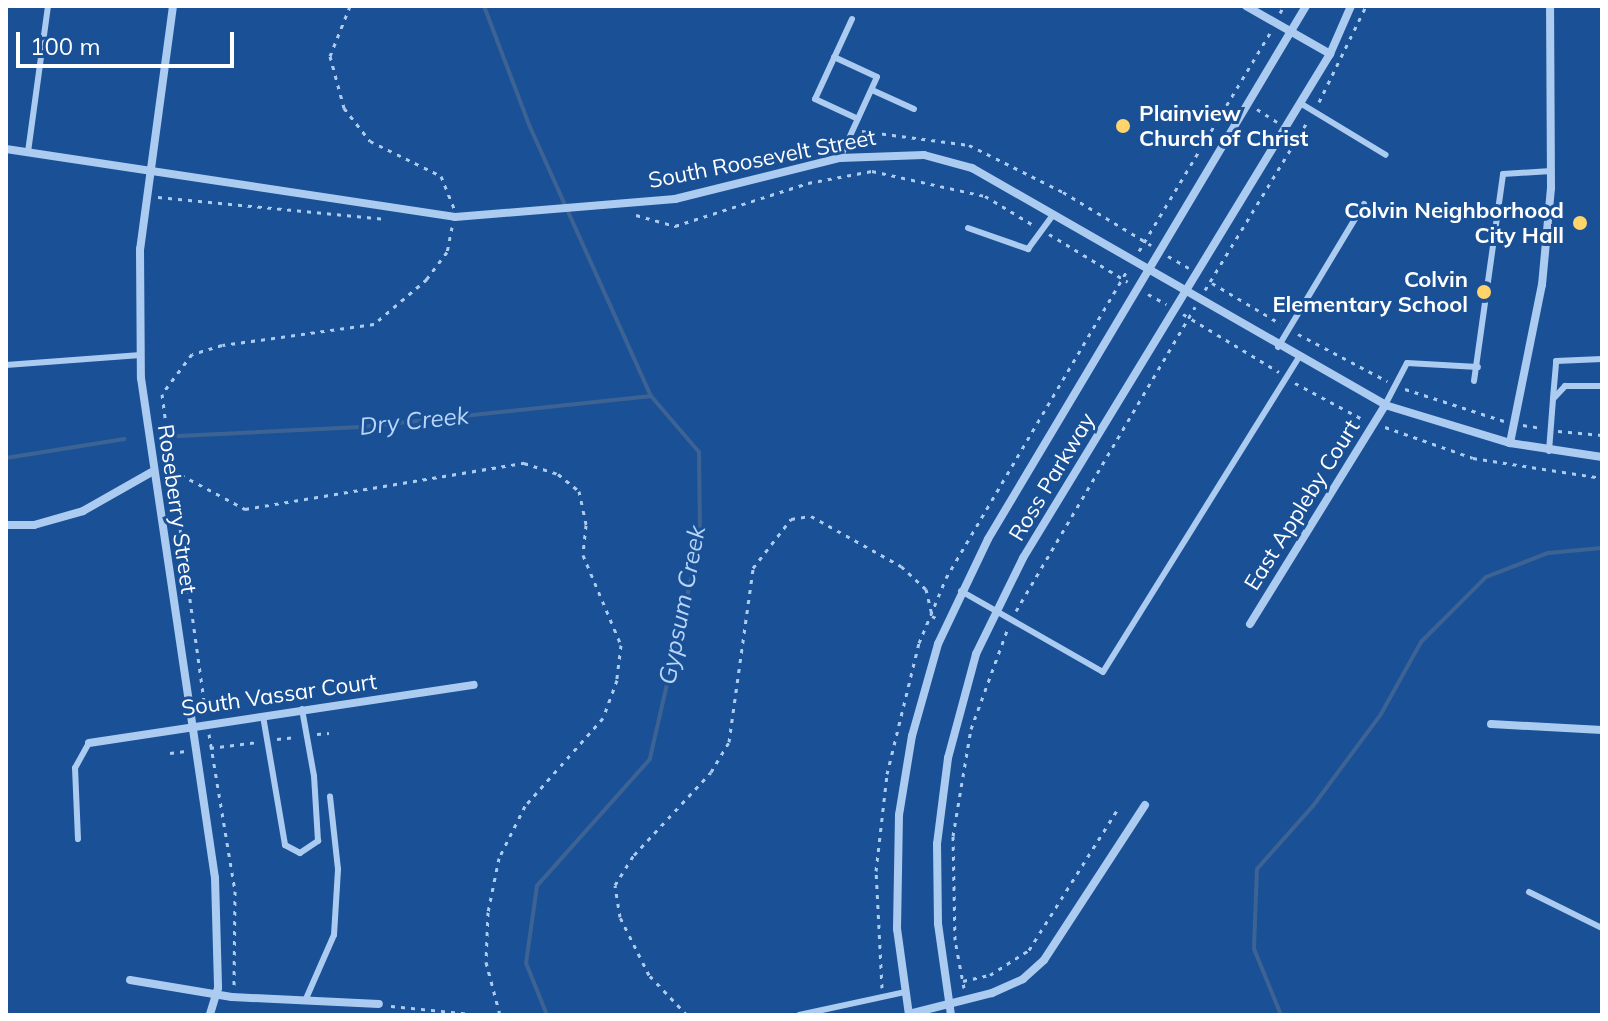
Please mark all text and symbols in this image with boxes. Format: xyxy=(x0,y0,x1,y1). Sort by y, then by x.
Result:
scale bar xyxy=(20,16,238,66)
text: 100 m xyxy=(30,31,101,61)
place label: Plainview Church of Christ xyxy=(1139,100,1308,152)
marker: Plainview Church of Christ xyxy=(1114,117,1132,135)
street label: South Roosevelt Street xyxy=(646,124,878,194)
place label: Colvin Neighborhood City Hall xyxy=(1344,197,1564,248)
marker: Colvin Neighborhood City Hall xyxy=(1571,214,1589,232)
place label: Colvin Elementary School xyxy=(1272,266,1468,318)
marker: Colvin Elementary School xyxy=(1475,283,1493,301)
water label: Dry Creek xyxy=(358,401,470,441)
street label: Ross Parkway xyxy=(1003,408,1101,546)
street label: East Appleby Court xyxy=(1239,415,1365,595)
street label: Roseberry Street xyxy=(152,423,202,595)
water label: Gypsum Creek xyxy=(652,523,712,687)
street label: South Vassar Court xyxy=(180,668,378,722)

